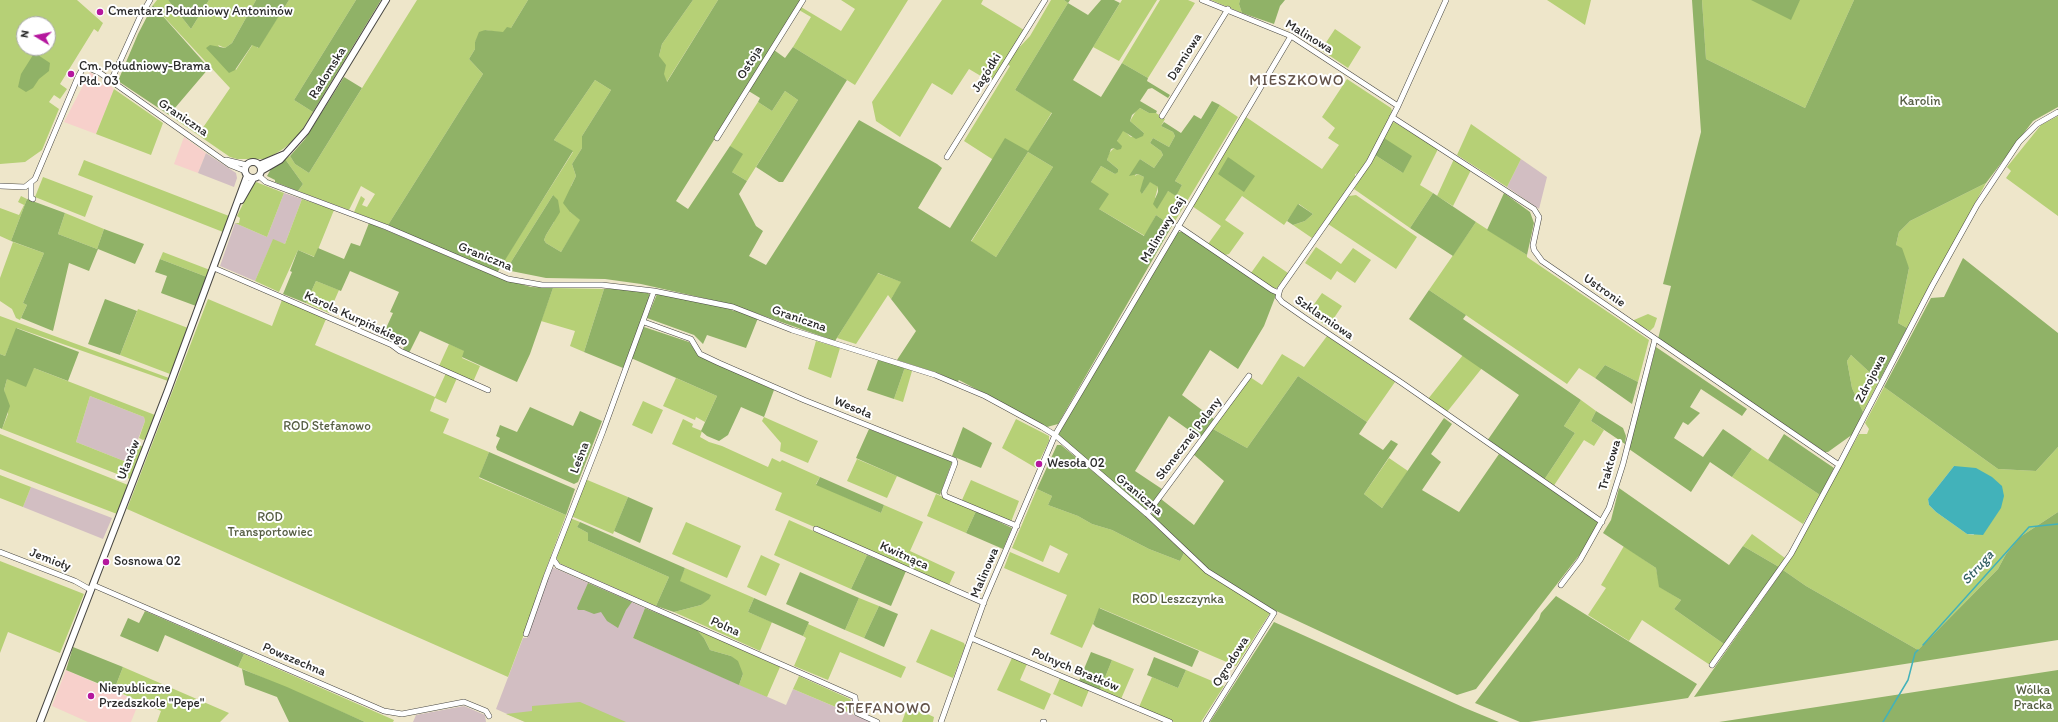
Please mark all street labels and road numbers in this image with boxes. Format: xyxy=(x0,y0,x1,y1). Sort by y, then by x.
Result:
street label: Malinowa xyxy=(1282,17,1336,57)
street label: Darniowa xyxy=(1164,30,1206,84)
street label: Ostoja xyxy=(734,43,766,83)
street label: Radomska xyxy=(306,44,350,102)
street label: Jagódki xyxy=(969,51,1005,95)
street label: Graniczna xyxy=(155,96,211,140)
street label: Malinowy Gaj xyxy=(1137,194,1189,266)
street label: Graniczna xyxy=(456,239,514,275)
street label: Ustronie xyxy=(1580,271,1628,311)
street label: Karola Kurpińskiego xyxy=(301,288,411,350)
street label: Szklarniowa xyxy=(1291,293,1357,343)
street label: Graniczna xyxy=(770,302,828,336)
street label: Zdrojowa xyxy=(1852,352,1890,406)
street label: Wesoła xyxy=(832,393,874,423)
street label: Słonecznej Polany xyxy=(1153,394,1225,484)
street label: Ułanów xyxy=(114,438,144,482)
street label: Traktowa xyxy=(1595,438,1625,492)
street label: Leśna xyxy=(567,440,593,476)
street label: Graniczna xyxy=(1112,471,1166,519)
street label: Kwitnąca xyxy=(877,538,931,574)
street label: Jemioły xyxy=(27,545,73,575)
street label: Malinowa xyxy=(967,545,1003,601)
street label: Polna xyxy=(708,614,742,640)
street label: Ogrodowa xyxy=(1209,634,1253,690)
street label: Powszechna xyxy=(260,640,328,680)
street label: Polnych Bratków xyxy=(1029,645,1121,695)

